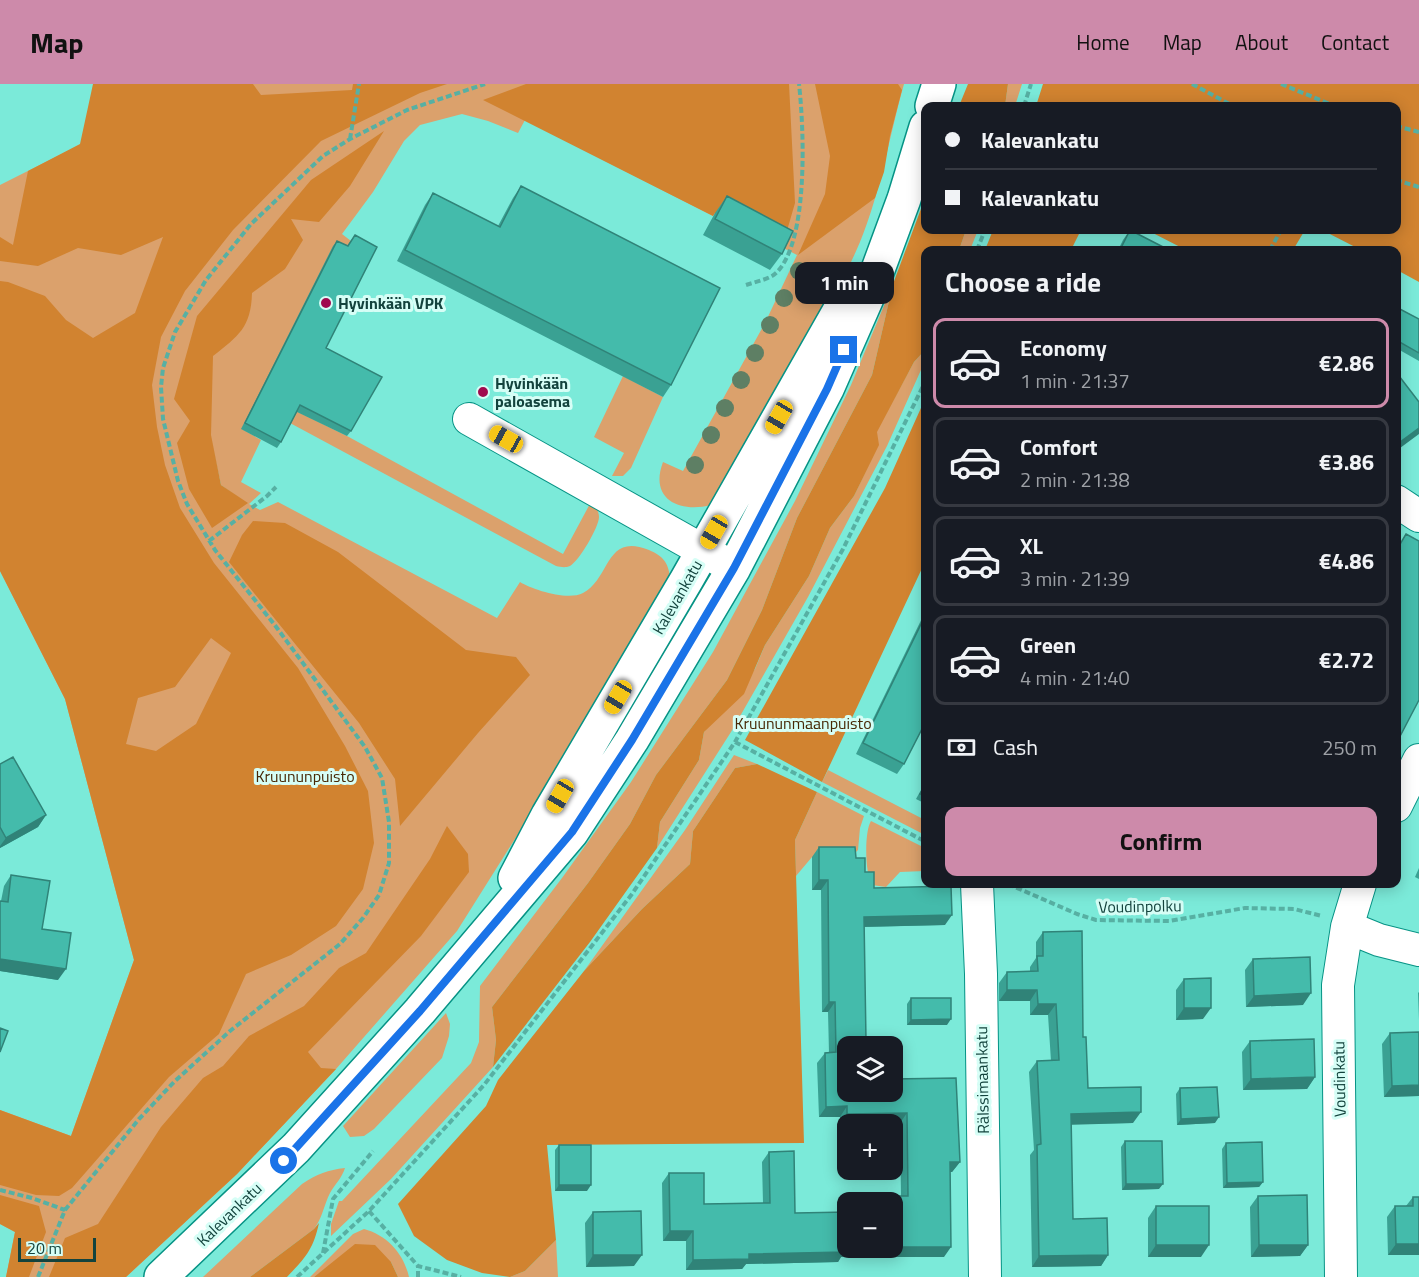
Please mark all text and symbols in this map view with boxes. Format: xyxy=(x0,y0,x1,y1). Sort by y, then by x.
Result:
text: Map xyxy=(30,21,84,64)
text: Home xyxy=(1076,26,1130,58)
text: Map xyxy=(1163,26,1202,58)
text: About xyxy=(1235,26,1288,58)
text: Contact xyxy=(1321,26,1389,58)
text: Kalevankatu xyxy=(981,123,1099,157)
text: Kalevankatu xyxy=(981,181,1099,215)
text: Choose a ride xyxy=(945,261,1101,302)
callout: 1 min xyxy=(794,263,894,305)
text: 1 min xyxy=(820,267,869,298)
place label: Hyvinkään VPK xyxy=(338,291,444,315)
marker: Hyvinkään VPK xyxy=(319,296,333,310)
text: Economy xyxy=(1020,331,1107,365)
route end xyxy=(830,336,857,363)
icon: car xyxy=(948,336,1002,390)
text: €2.86 xyxy=(1319,346,1374,380)
text: 1 min · 21:37 xyxy=(1020,365,1130,396)
place label: Hyvinkään paloasema xyxy=(495,371,570,413)
marker: Hyvinkään paloasema xyxy=(476,385,490,399)
car xyxy=(762,397,796,437)
car xyxy=(486,422,526,456)
text: Comfort xyxy=(1020,430,1098,464)
icon: car xyxy=(948,435,1002,489)
text: €3.86 xyxy=(1319,445,1374,479)
text: 2 min · 21:38 xyxy=(1020,464,1130,495)
car xyxy=(697,512,731,552)
text: XL xyxy=(1020,529,1043,563)
icon: car xyxy=(948,534,1002,588)
text: €4.86 xyxy=(1319,544,1374,578)
street label: Kalevankatu xyxy=(646,555,708,639)
text: 3 min · 21:39 xyxy=(1020,563,1130,594)
text: Green xyxy=(1020,628,1076,662)
icon: car xyxy=(948,633,1002,687)
text: €2.72 xyxy=(1319,643,1374,677)
text: 4 min · 21:40 xyxy=(1020,662,1130,693)
car xyxy=(601,677,635,717)
park label: Kruununmaanpuisto xyxy=(734,711,872,735)
text: Cash xyxy=(993,730,1038,764)
icon: cash xyxy=(945,731,978,764)
text: 250 m xyxy=(1322,732,1377,763)
park label: Kruununpuisto xyxy=(255,764,355,788)
car xyxy=(543,776,577,816)
button: Confirm xyxy=(945,807,1377,876)
street label: Voudinpolku xyxy=(1098,893,1182,919)
street label: Rälssimaankatu xyxy=(969,1026,995,1134)
map controls xyxy=(837,1036,903,1258)
button: layers xyxy=(837,1036,903,1102)
street label: Voudinkatu xyxy=(1326,1041,1352,1117)
button: + xyxy=(837,1114,903,1180)
route start xyxy=(270,1147,297,1174)
street label: Kalevankatu xyxy=(191,1177,267,1251)
button: − xyxy=(837,1192,903,1258)
scale bar xyxy=(18,1235,96,1262)
text: 20 m xyxy=(27,1236,62,1260)

